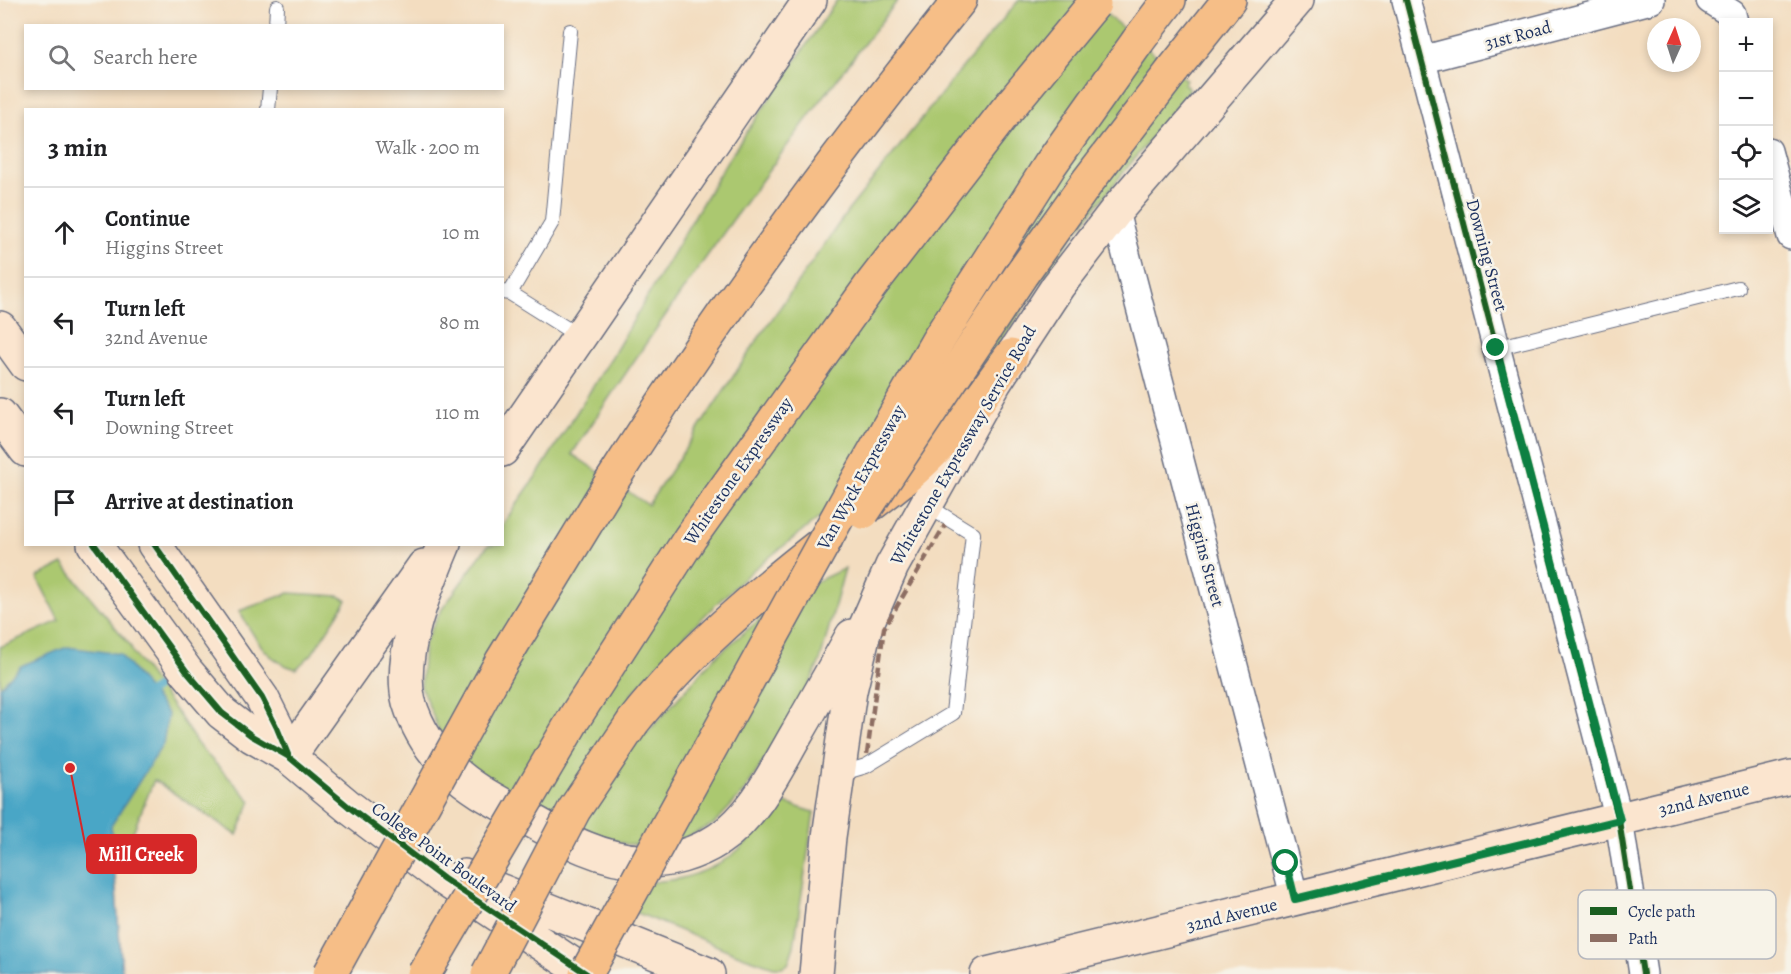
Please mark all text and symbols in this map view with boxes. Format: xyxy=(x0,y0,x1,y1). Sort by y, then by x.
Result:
street label: 31st Road xyxy=(1482,15,1554,55)
north arrow xyxy=(1647,18,1701,72)
map controls xyxy=(1719,18,1773,234)
button: + xyxy=(1719,18,1773,72)
search box xyxy=(24,24,504,90)
icon: search xyxy=(45,41,78,74)
text: Search here xyxy=(93,42,198,72)
button: − xyxy=(1719,72,1773,126)
button: locate xyxy=(1719,126,1773,180)
text: 3 min xyxy=(48,130,108,165)
text: Walk · 200 m xyxy=(376,134,480,161)
button: layers xyxy=(1719,180,1773,234)
street label: Downing Street xyxy=(1460,196,1514,314)
text: Continue xyxy=(105,204,190,234)
icon: ahead xyxy=(48,216,81,249)
text: 10 m xyxy=(442,219,480,246)
text: Higgins Street xyxy=(105,234,223,261)
text: Turn left xyxy=(105,294,185,324)
icon: left xyxy=(48,306,81,339)
text: 80 m xyxy=(439,309,480,336)
street label: Whitestone Expressway Service Road xyxy=(884,321,1042,570)
text: 32nd Avenue xyxy=(105,324,208,351)
route end xyxy=(1482,334,1508,360)
text: Turn left xyxy=(105,384,185,414)
street label: Whitestone Expressway xyxy=(677,392,799,551)
icon: left xyxy=(48,396,81,429)
text: 110 m xyxy=(435,399,480,426)
street label: Van Wyck Expressway xyxy=(811,400,911,555)
text: Downing Street xyxy=(105,414,234,441)
icon: arrive xyxy=(48,486,81,519)
text: Arrive at destination xyxy=(105,487,294,517)
street label: Higgins Street xyxy=(1180,500,1230,610)
street label: 32nd Avenue xyxy=(1656,776,1752,822)
street label: College Point Boulevard xyxy=(367,796,522,918)
callout: Mill Creek xyxy=(87,835,196,873)
text: Mill Creek xyxy=(98,841,184,868)
route start xyxy=(1272,849,1298,875)
legend xyxy=(1578,890,1776,959)
street label: 32nd Avenue xyxy=(1184,892,1280,938)
text: Cycle path xyxy=(1628,901,1696,923)
text: Path xyxy=(1628,928,1658,950)

